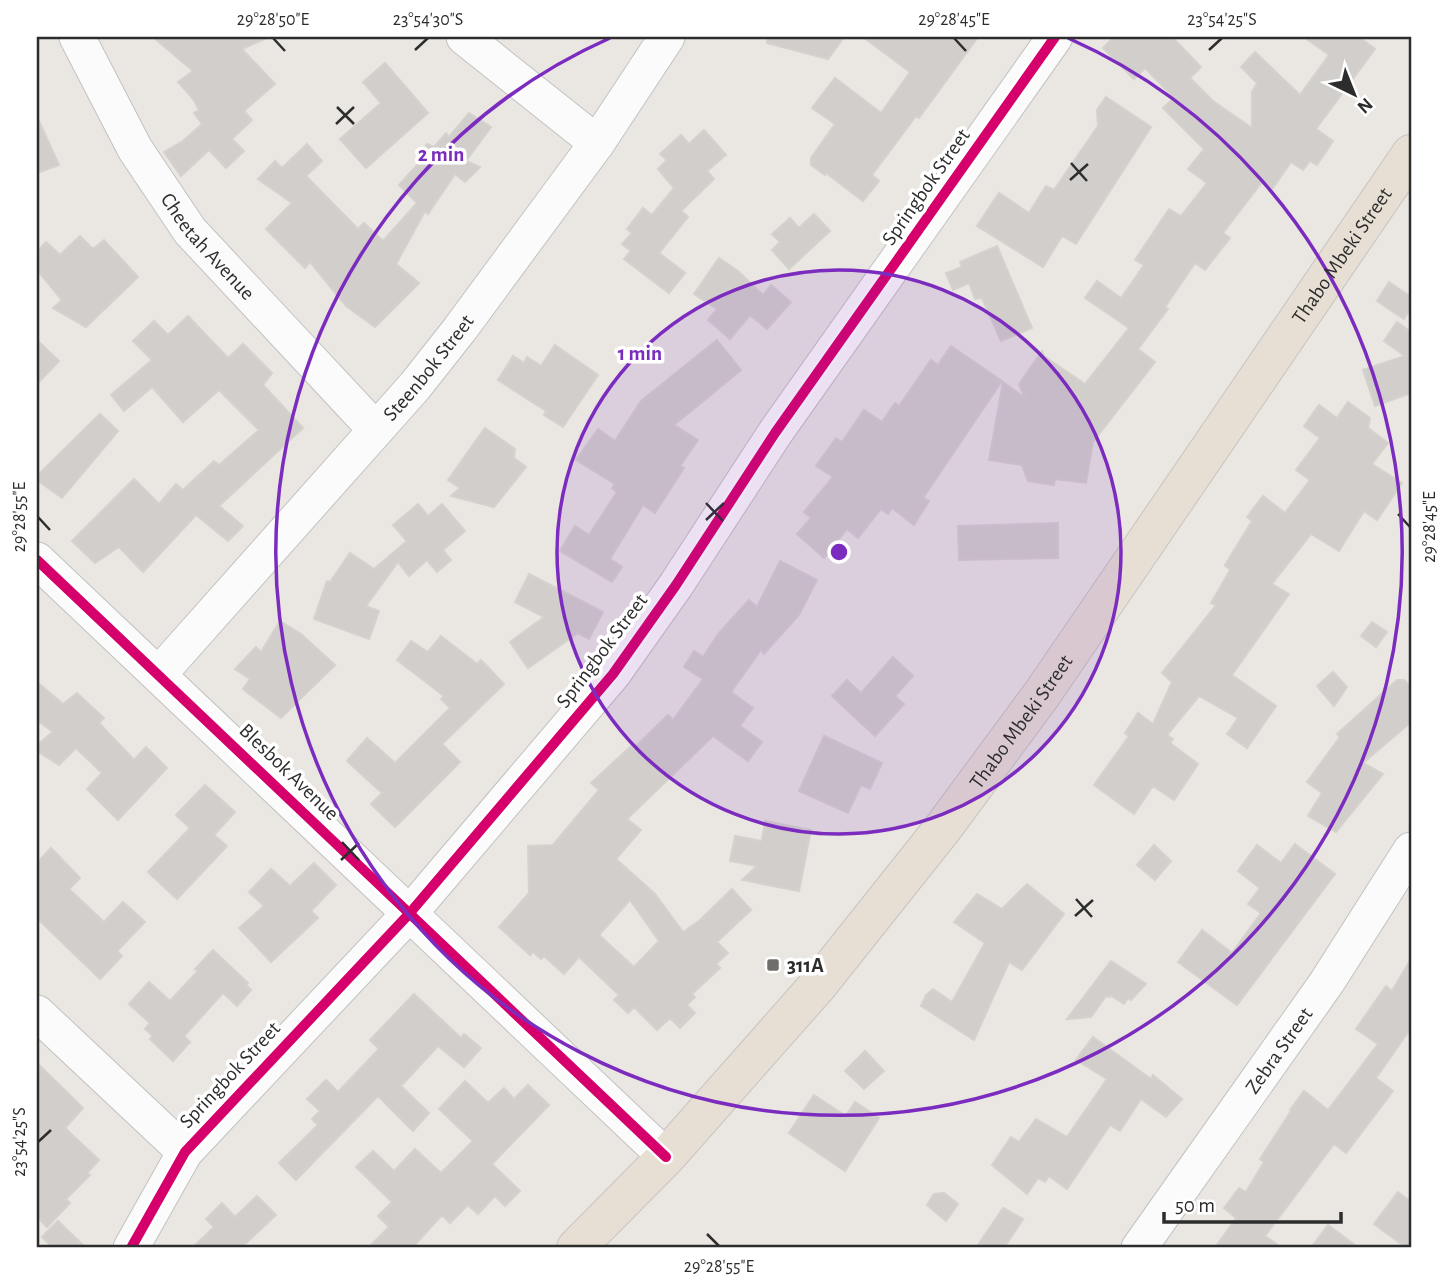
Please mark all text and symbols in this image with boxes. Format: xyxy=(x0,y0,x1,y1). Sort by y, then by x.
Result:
text: 29°28'50"E xyxy=(237,11,310,29)
text: 23°54'30"S xyxy=(393,11,463,29)
text: 29°28'45"E xyxy=(918,11,990,29)
text: 23°54'25"S xyxy=(1187,11,1257,29)
north arrow xyxy=(1318,60,1388,130)
text: N xyxy=(1353,94,1376,117)
street label: Springbok Street xyxy=(878,125,974,249)
text: 2 min xyxy=(418,144,464,165)
street label: Thabo Mbeki Street xyxy=(1288,183,1396,327)
street label: Cheetah Avenue xyxy=(157,189,259,304)
street label: Steenbok Street xyxy=(379,310,478,425)
text: 1 min xyxy=(618,343,662,364)
text: 29°28'55"E xyxy=(11,481,29,552)
text: 29°28'45"E xyxy=(1421,491,1439,563)
centre of rings xyxy=(827,540,851,564)
street label: Springbok Street xyxy=(552,590,652,712)
street label: Thabo Mbeki Street xyxy=(965,651,1076,793)
street label: Blesbok Avenue xyxy=(235,720,343,824)
place label: 311A xyxy=(787,955,824,976)
marker: 311A xyxy=(765,957,781,973)
street label: Zebra Street xyxy=(1241,1003,1316,1097)
street label: Springbok Street xyxy=(176,1018,285,1132)
text: 23°54'25"S xyxy=(11,1107,29,1177)
scale bar xyxy=(1164,1180,1341,1224)
text: 50 m xyxy=(1175,1195,1215,1216)
text: 29°28'55"E xyxy=(684,1258,755,1276)

